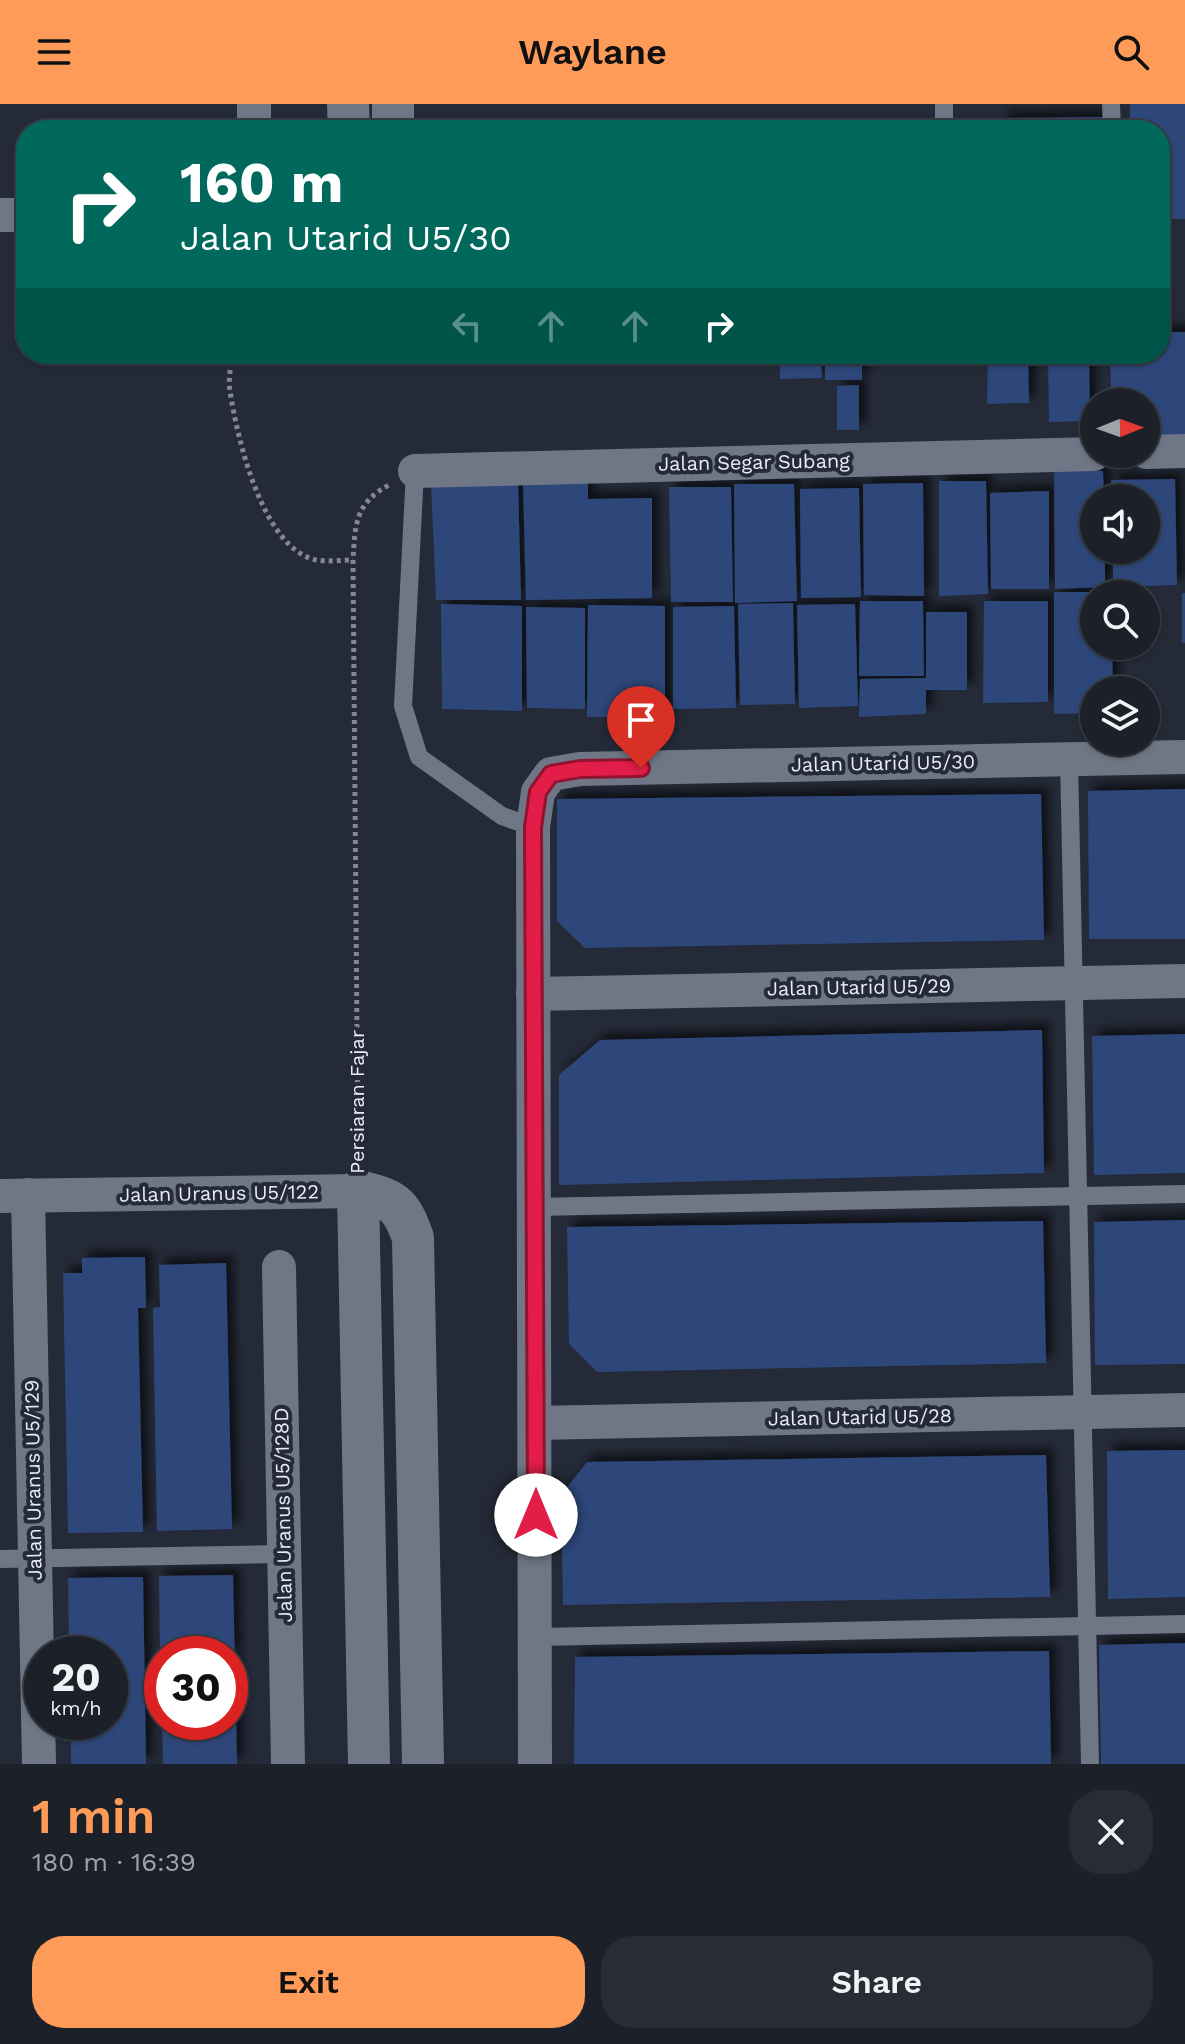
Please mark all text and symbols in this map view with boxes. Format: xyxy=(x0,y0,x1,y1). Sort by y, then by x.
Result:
icon: menu xyxy=(32,30,76,74)
icon: search xyxy=(1109,30,1153,74)
text: Waylane xyxy=(518,31,667,73)
text: 160 m xyxy=(180,150,343,216)
icon: right xyxy=(48,152,152,256)
text: Jalan Utarid U5/30 xyxy=(180,217,512,259)
icon: left xyxy=(445,304,489,348)
icon: ahead xyxy=(529,304,573,348)
icon: ahead xyxy=(613,304,657,348)
icon: right xyxy=(697,304,741,348)
north arrow xyxy=(1080,388,1160,468)
map controls xyxy=(1080,388,1160,756)
street label: Jalan Segar Subang xyxy=(658,448,850,476)
button: sound xyxy=(1080,484,1160,564)
button: search xyxy=(1080,580,1160,660)
button: layers xyxy=(1080,676,1160,756)
pin xyxy=(607,686,675,768)
icon: arrive xyxy=(619,698,663,742)
street label: Jalan Utarid U5/30 xyxy=(791,749,975,777)
street label: Jalan Utarid U5/29 xyxy=(767,973,951,1001)
street label: Persiaran Fajar xyxy=(345,1030,369,1174)
street label: Jalan Uranus U5/122 xyxy=(119,1179,319,1207)
street label: Jalan Uranus U5/129 xyxy=(19,1380,47,1580)
street label: Jalan Utarid U5/28 xyxy=(768,1403,952,1431)
street label: Jalan Uranus U5/128D xyxy=(269,1407,297,1623)
position arrow xyxy=(494,1473,578,1557)
speed limit sign: 30 xyxy=(144,1636,248,1740)
text: 20 xyxy=(51,1654,101,1701)
text: km/h xyxy=(50,1696,102,1720)
text: 1 min xyxy=(32,1788,155,1845)
button: close xyxy=(1069,1790,1153,1874)
text: 180 m · 16:39 xyxy=(32,1847,196,1877)
button: Exit xyxy=(32,1936,585,2028)
button: Share xyxy=(601,1936,1153,2028)

